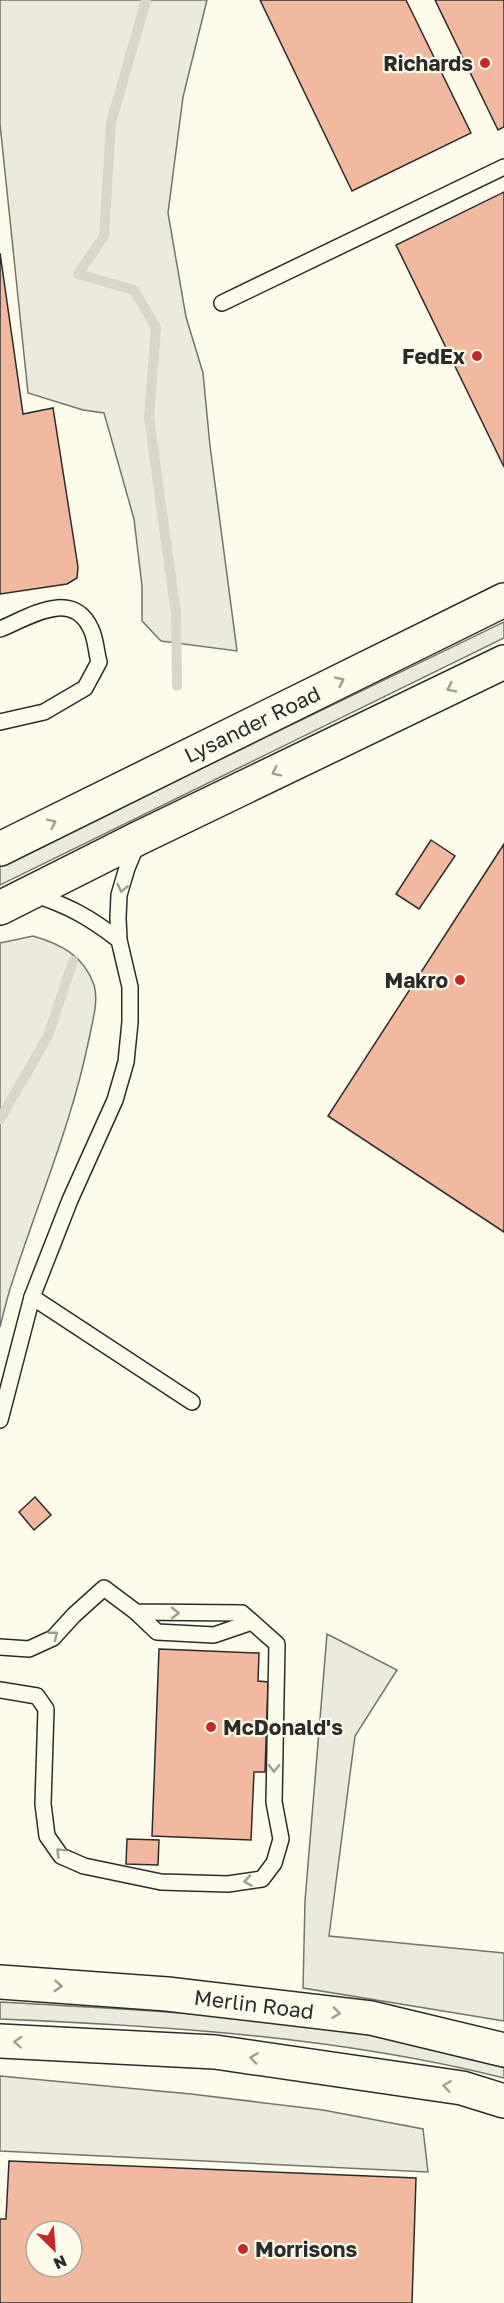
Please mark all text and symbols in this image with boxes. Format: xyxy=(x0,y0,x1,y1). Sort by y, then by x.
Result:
place label: Richards xyxy=(383,50,473,76)
marker: Richards xyxy=(478,56,492,70)
place label: FedEx xyxy=(402,343,465,369)
marker: FedEx xyxy=(470,349,484,363)
one-way arrow xyxy=(334,677,345,688)
street label: Lysander Road xyxy=(180,680,324,768)
one-way arrow xyxy=(447,681,458,693)
one-way arrow xyxy=(271,765,282,777)
one-way arrow xyxy=(46,819,57,830)
one-way arrow xyxy=(116,883,129,893)
place label: Makro xyxy=(384,967,448,993)
marker: Makro xyxy=(453,973,467,987)
one-way arrow xyxy=(171,1607,180,1619)
one-way arrow xyxy=(47,1631,58,1642)
place label: McDonald's xyxy=(223,1714,343,1740)
marker: McDonald's xyxy=(204,1720,218,1734)
one-way arrow xyxy=(268,1763,281,1772)
one-way arrow xyxy=(56,1848,67,1858)
one-way arrow xyxy=(244,1874,253,1886)
one-way arrow xyxy=(54,1980,63,1993)
street label: Merlin Road xyxy=(193,1984,315,2024)
one-way arrow xyxy=(331,2007,341,2019)
one-way arrow xyxy=(14,2036,23,2049)
one-way arrow xyxy=(250,2053,259,2065)
one-way arrow xyxy=(443,2081,452,2093)
north arrow xyxy=(24,2219,84,2279)
place label: Morrisons xyxy=(255,2236,357,2262)
marker: Morrisons xyxy=(236,2242,250,2256)
text: N xyxy=(51,2251,70,2274)

